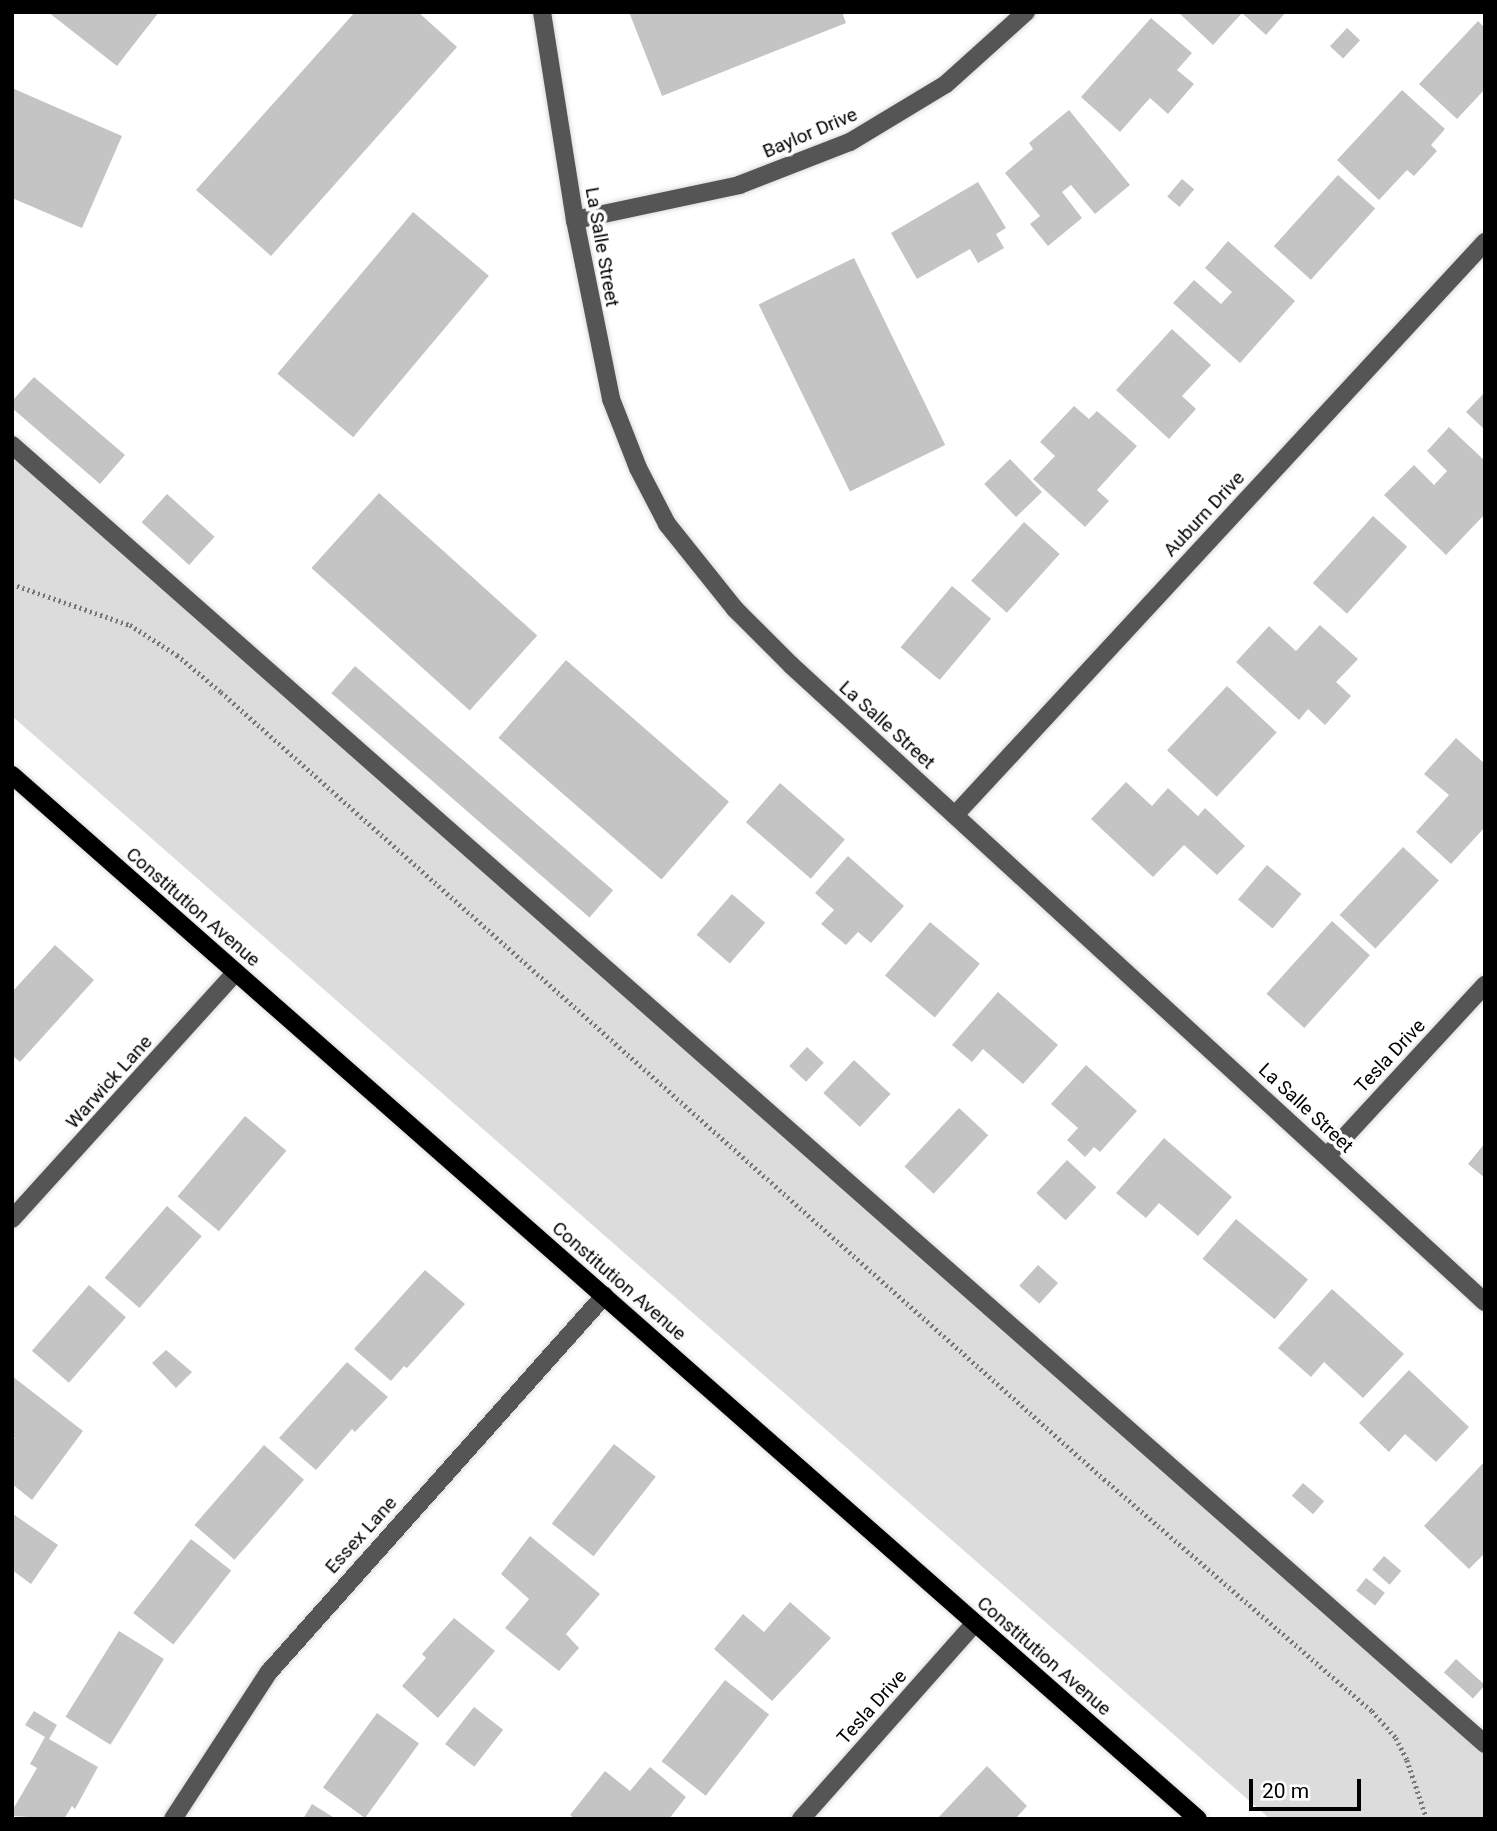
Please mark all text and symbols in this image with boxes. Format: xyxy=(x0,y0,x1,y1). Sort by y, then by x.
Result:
street label: Baylor Drive xyxy=(759,103,861,163)
street label: La Salle Street xyxy=(580,185,624,309)
street label: Auburn Drive xyxy=(1159,467,1249,561)
street label: La Salle Street xyxy=(834,676,940,774)
street label: Constitution Avenue xyxy=(121,843,265,971)
street label: Tesla Drive xyxy=(1350,1014,1430,1098)
street label: Warwick Lane xyxy=(61,1031,157,1133)
street label: La Salle Street xyxy=(1254,1058,1358,1158)
street label: Constitution Avenue xyxy=(547,1217,691,1345)
street label: Essex Lane xyxy=(320,1492,402,1578)
street label: Constitution Avenue xyxy=(972,1592,1116,1720)
street label: Tesla Drive xyxy=(833,1665,911,1749)
scale bar xyxy=(1252,1764,1364,1808)
text: 20 m xyxy=(1262,1779,1309,1803)

